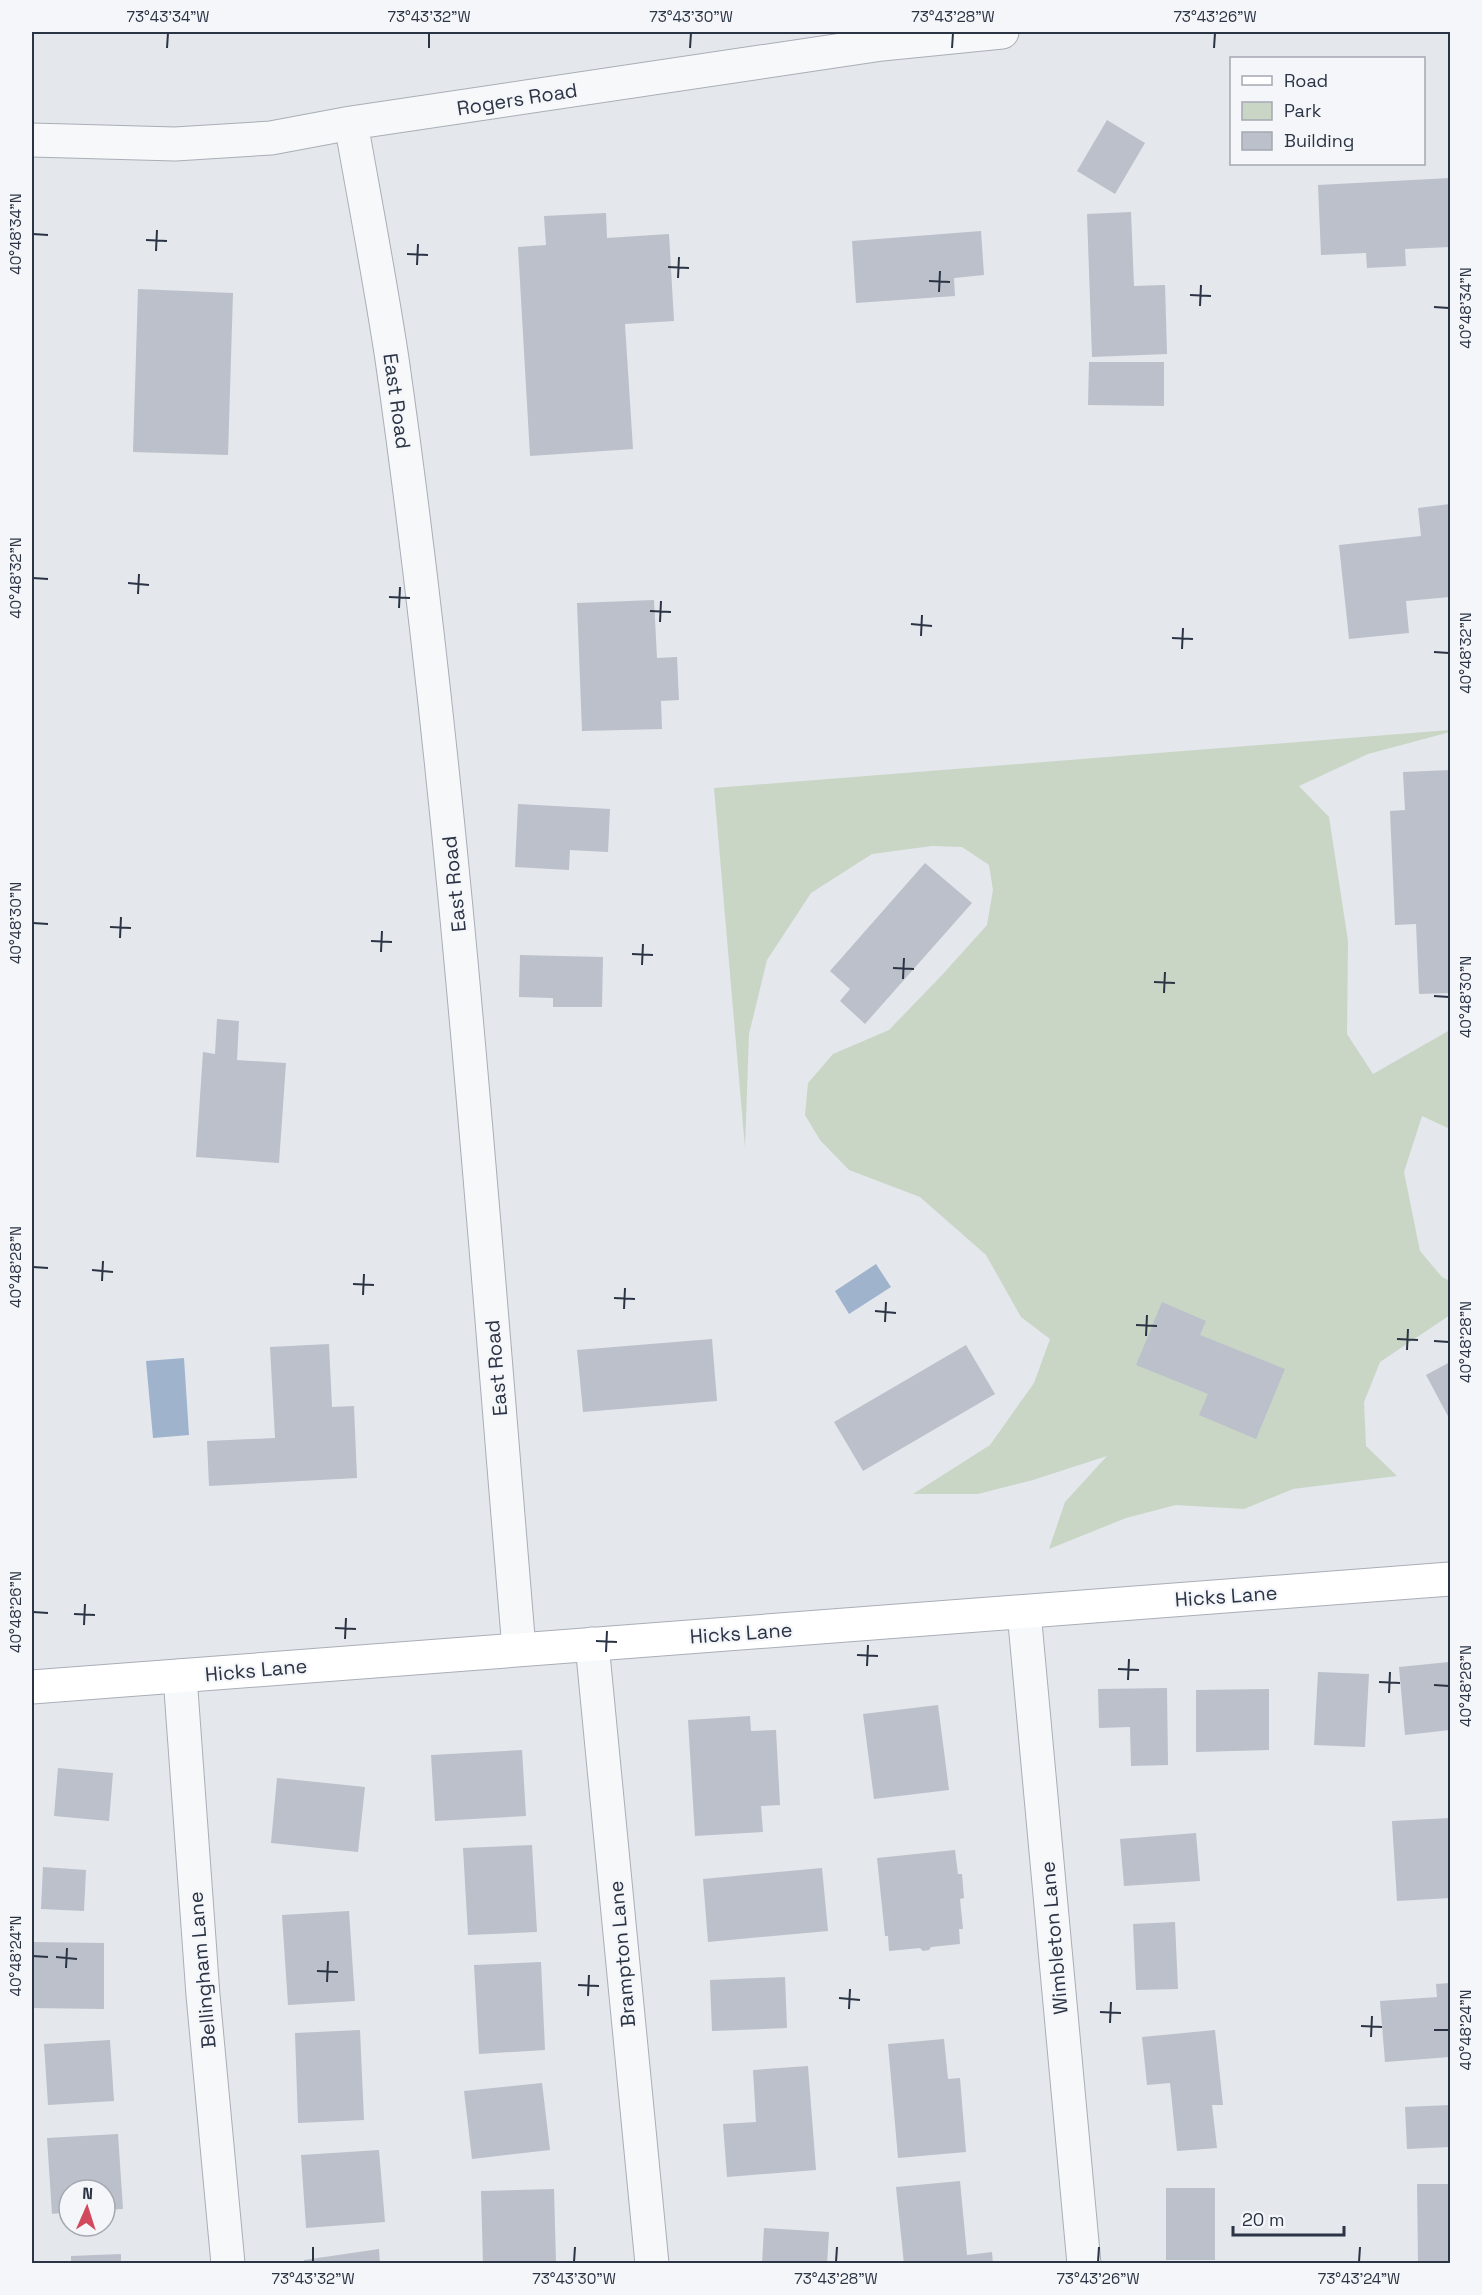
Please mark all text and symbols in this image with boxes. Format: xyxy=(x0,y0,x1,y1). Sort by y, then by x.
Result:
text: 73°43'34"W xyxy=(127,7,209,26)
text: 73°43'32"W xyxy=(387,7,471,26)
text: 73°43'30"W xyxy=(649,7,733,26)
text: 73°43'28"W xyxy=(911,7,995,26)
text: 73°43'26"W xyxy=(1173,7,1257,26)
legend xyxy=(1230,57,1425,165)
text: Road xyxy=(1284,69,1328,92)
street label: Rogers Road xyxy=(455,77,579,121)
text: Park xyxy=(1284,99,1322,122)
text: Building xyxy=(1284,129,1354,152)
text: 40°48'34"N xyxy=(6,193,25,275)
text: 40°48'34"N xyxy=(1456,267,1475,349)
street label: East Road xyxy=(377,351,417,451)
text: 40°48'32"N xyxy=(6,537,25,619)
text: 40°48'32"N xyxy=(1456,612,1475,694)
street label: East Road xyxy=(436,835,472,933)
text: 40°48'30"N xyxy=(6,882,25,964)
text: 40°48'30"N xyxy=(1456,956,1475,1038)
text: 40°48'28"N xyxy=(6,1226,25,1308)
text: 40°48'28"N xyxy=(1456,1301,1475,1383)
street label: East Road xyxy=(479,1319,513,1417)
text: 40°48'26"N xyxy=(6,1571,25,1653)
street label: Hicks Lane xyxy=(1174,1579,1278,1613)
street label: Hicks Lane xyxy=(689,1616,793,1650)
text: 40°48'26"N xyxy=(1456,1645,1475,1727)
street label: Hicks Lane xyxy=(204,1653,308,1687)
street label: Wimbleton Lane xyxy=(1034,1860,1074,2016)
street label: Brampton Lane xyxy=(603,1880,641,2028)
street label: Bellingham Lane xyxy=(182,1890,222,2050)
text: 40°48'24"N xyxy=(6,1916,25,1996)
text: 40°48'24"N xyxy=(1456,1990,1475,2070)
north arrow xyxy=(57,2178,117,2238)
text: N xyxy=(82,2183,94,2204)
scale bar xyxy=(1233,2199,1344,2237)
text: 20 m xyxy=(1242,2208,1285,2231)
text: 73°43'32"W xyxy=(271,2269,355,2288)
text: 73°43'30"W xyxy=(532,2269,616,2288)
text: 73°43'28"W xyxy=(794,2269,878,2288)
text: 73°43'26"W xyxy=(1056,2269,1140,2288)
text: 73°43'24"W xyxy=(1318,2269,1400,2288)

